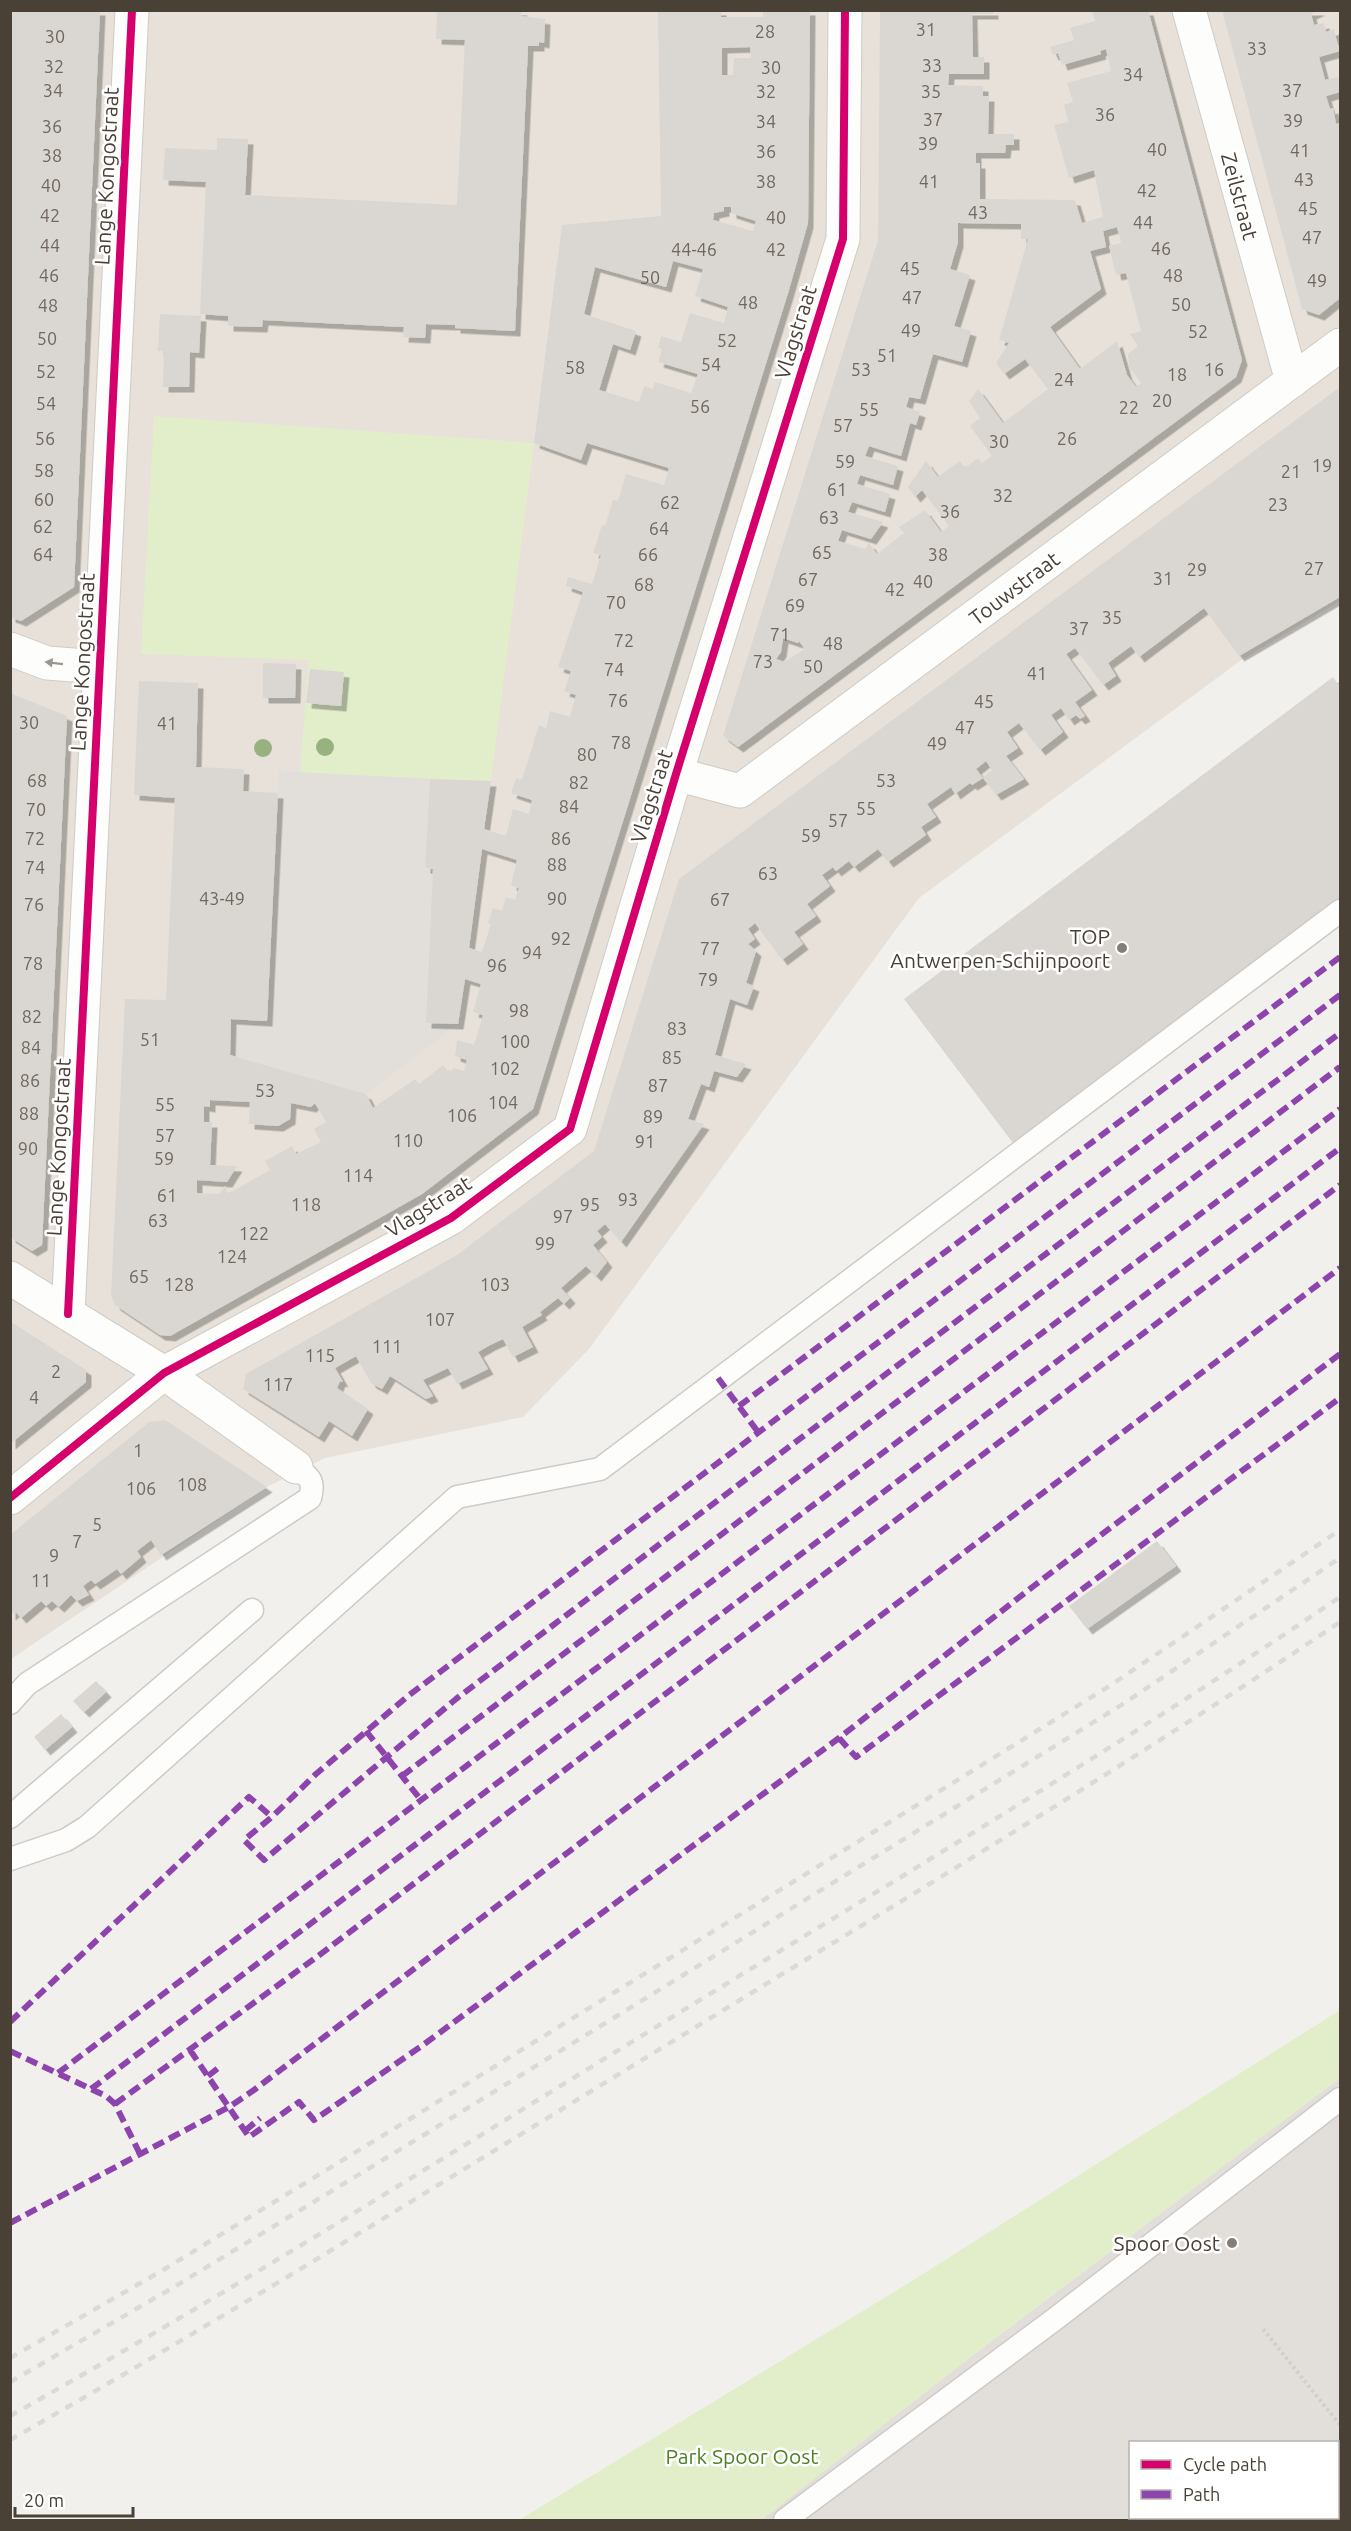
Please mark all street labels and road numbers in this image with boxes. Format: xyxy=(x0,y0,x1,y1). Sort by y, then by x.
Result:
street label: Lange Kongostraat xyxy=(89,86,123,266)
street label: Zeilstraat xyxy=(1217,150,1263,242)
street label: Vlagstraat xyxy=(769,282,821,382)
street label: Touwstraat xyxy=(964,546,1064,630)
street label: Lange Kongostraat xyxy=(65,572,99,752)
street label: Vlagstraat xyxy=(625,746,677,846)
street label: Lange Kongostraat xyxy=(41,1057,75,1237)
street label: Vlagstraat xyxy=(381,1170,475,1242)

